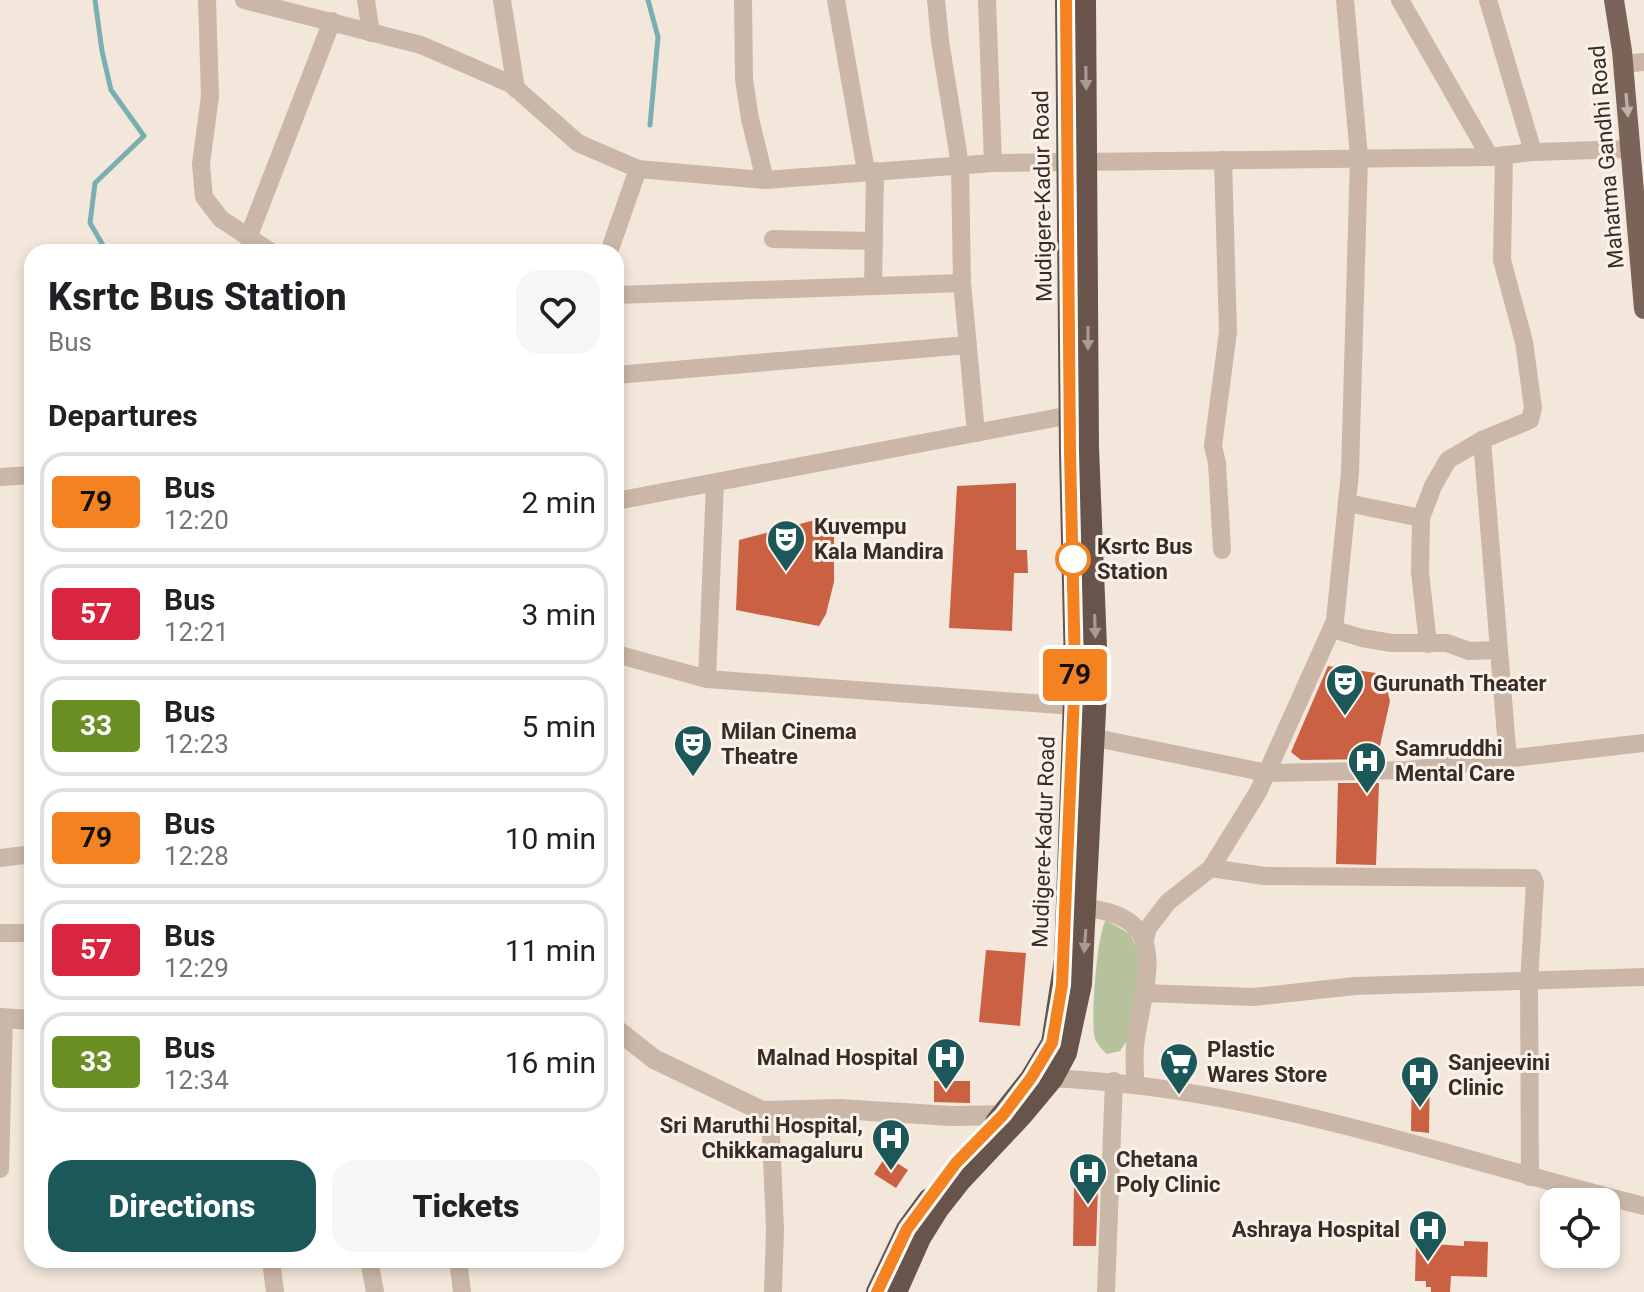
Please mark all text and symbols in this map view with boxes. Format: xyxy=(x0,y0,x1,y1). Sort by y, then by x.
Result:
street label: Mahatma Gandhi Road xyxy=(1584,44,1629,270)
one-way arrow xyxy=(1080,66,1092,91)
street label: Mudigere-Kadur Road xyxy=(1028,90,1057,302)
one-way arrow xyxy=(1621,93,1634,118)
button: heart xyxy=(516,270,600,354)
text: Ksrtc Bus Station xyxy=(48,275,347,319)
one-way arrow xyxy=(1082,326,1094,351)
text: Bus xyxy=(48,327,92,357)
text: Departures xyxy=(48,398,198,433)
text: Bus xyxy=(164,470,215,505)
text: 79 xyxy=(80,485,112,518)
text: 2 min xyxy=(522,485,596,520)
text: 12:20 xyxy=(164,505,229,535)
place label: Kuvempu Kala Mandira xyxy=(814,514,944,564)
theatre icon: Kuvempu Kala Mandira xyxy=(765,518,807,573)
place label: Ksrtc Bus Station xyxy=(1097,534,1193,584)
marker: Ksrtc Bus Station xyxy=(1056,542,1090,576)
text: Bus xyxy=(164,582,215,617)
text: 57 xyxy=(80,597,112,630)
text: 3 min xyxy=(522,597,596,632)
one-way arrow xyxy=(1089,614,1102,639)
text: 12:21 xyxy=(164,617,229,647)
line badge: 79 xyxy=(1039,649,1111,701)
text: 79 xyxy=(1059,658,1091,691)
theatre icon: Gurunath Theater xyxy=(1324,662,1366,717)
place label: Gurunath Theater xyxy=(1373,671,1546,696)
text: Bus xyxy=(164,694,215,729)
text: 33 xyxy=(80,709,112,742)
text: 5 min xyxy=(522,709,596,744)
place label: Milan Cinema Theatre xyxy=(721,719,857,769)
theatre icon: Milan Cinema Theatre xyxy=(672,723,714,778)
text: 12:23 xyxy=(164,729,229,759)
street label: Mudigere-Kadur Road xyxy=(1027,736,1060,948)
place label: Samruddhi Mental Care xyxy=(1395,736,1515,786)
hospital icon: Samruddhi Mental Care xyxy=(1346,740,1388,795)
text: Bus xyxy=(164,806,215,841)
text: 79 xyxy=(80,821,112,854)
text: 10 min xyxy=(505,821,596,856)
text: 12:28 xyxy=(164,841,229,871)
text: Bus xyxy=(164,918,215,953)
one-way arrow xyxy=(1078,929,1091,954)
text: 57 xyxy=(80,933,112,966)
text: 11 min xyxy=(505,933,596,968)
text: 12:29 xyxy=(164,953,229,983)
text: Bus xyxy=(164,1030,215,1065)
hospital icon: Malnad Hospital xyxy=(925,1036,967,1091)
place label: Plastic Wares Store xyxy=(1207,1037,1327,1087)
supermarket icon: Plastic Wares Store xyxy=(1158,1041,1200,1096)
text: 33 xyxy=(80,1045,112,1078)
text: 16 min xyxy=(505,1045,596,1080)
place label: Malnad Hospital xyxy=(757,1045,918,1070)
place label: Sanjeevini Clinic xyxy=(1448,1050,1550,1100)
hospital icon: Sanjeevini Clinic xyxy=(1399,1054,1441,1109)
text: 12:34 xyxy=(164,1065,229,1095)
place label: Sri Maruthi Hospital, Chikkamagaluru xyxy=(660,1113,863,1163)
hospital icon: Sri Maruthi Hospital, Chikkamagaluru xyxy=(870,1117,912,1172)
place label: Chetana Poly Clinic xyxy=(1116,1147,1220,1197)
hospital icon: Chetana Poly Clinic xyxy=(1067,1151,1109,1206)
button: Directions xyxy=(48,1160,316,1252)
button: Tickets xyxy=(332,1160,600,1252)
map controls xyxy=(1540,1188,1620,1268)
button: locate xyxy=(1540,1188,1620,1268)
hospital icon: Ashraya Hospital xyxy=(1407,1208,1449,1263)
place label: Ashraya Hospital xyxy=(1232,1217,1400,1242)

